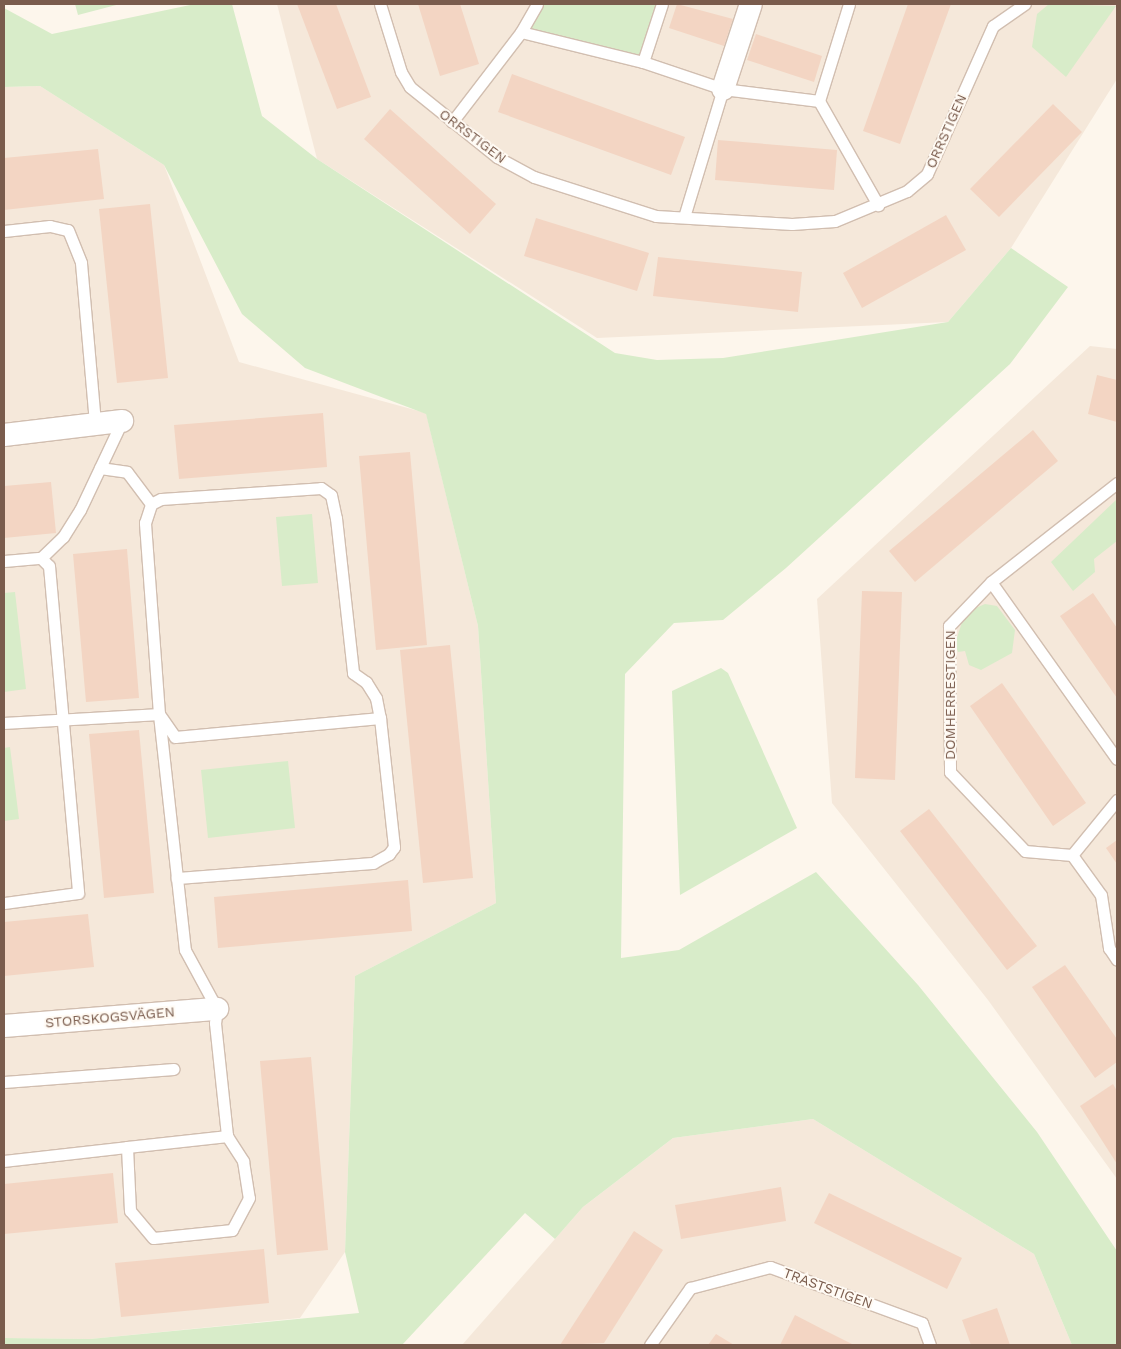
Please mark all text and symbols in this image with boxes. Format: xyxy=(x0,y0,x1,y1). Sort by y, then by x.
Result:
street label: ORRSTIGEN xyxy=(922,91,970,171)
street label: ORRSTIGEN xyxy=(436,105,510,167)
street label: DOMHERRESTIGEN xyxy=(942,630,958,760)
street label: STORSKOGSVÄGEN xyxy=(44,1003,176,1031)
street label: TRASTSTIGEN xyxy=(781,1264,875,1312)

